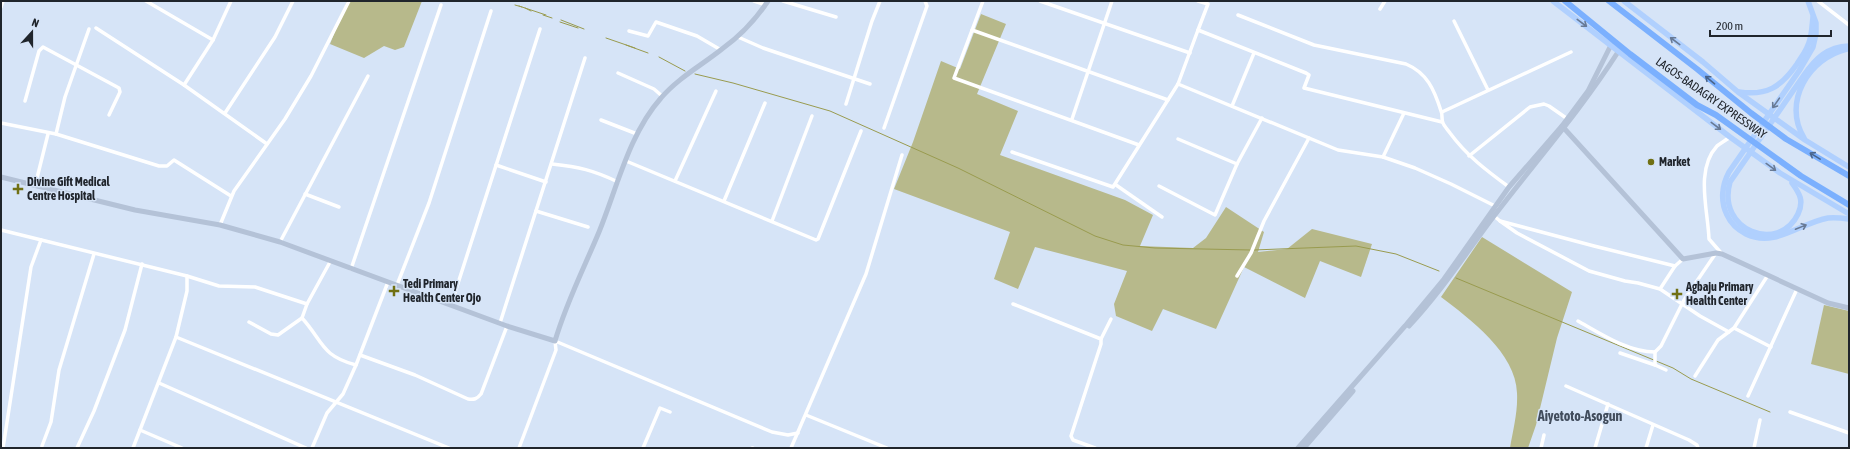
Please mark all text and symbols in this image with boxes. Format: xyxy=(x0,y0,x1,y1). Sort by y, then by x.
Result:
north arrow xyxy=(12,12,52,52)
scale bar xyxy=(1710,12,1831,38)
text: N xyxy=(30,16,41,29)
one-way arrow xyxy=(1577,19,1588,27)
text: 200 m xyxy=(1716,19,1743,33)
one-way arrow xyxy=(1670,37,1681,45)
street label: LAGOS-BADAGRY EXPRESSWAY xyxy=(1653,54,1770,142)
one-way arrow xyxy=(1705,75,1716,84)
one-way arrow xyxy=(1772,98,1780,109)
one-way arrow xyxy=(1710,122,1721,130)
one-way arrow xyxy=(1809,152,1821,160)
place label: Market xyxy=(1659,155,1691,169)
marker: Market xyxy=(1646,157,1656,167)
one-way arrow xyxy=(1765,162,1776,171)
place label: Divine Gift Medical Centre Hospital xyxy=(27,175,111,203)
marker: Divine Gift Medical Centre Hospital xyxy=(12,183,24,195)
one-way arrow xyxy=(1795,223,1807,230)
place label: Tedi Primary Health Center Ojo xyxy=(403,277,482,305)
place label: Agbaju Primary Health Center xyxy=(1685,280,1753,308)
marker: Tedi Primary Health Center Ojo xyxy=(388,285,400,297)
marker: Agbaju Primary Health Center xyxy=(1671,288,1683,300)
district label: Aiyetoto-Asogun xyxy=(1537,408,1622,424)

